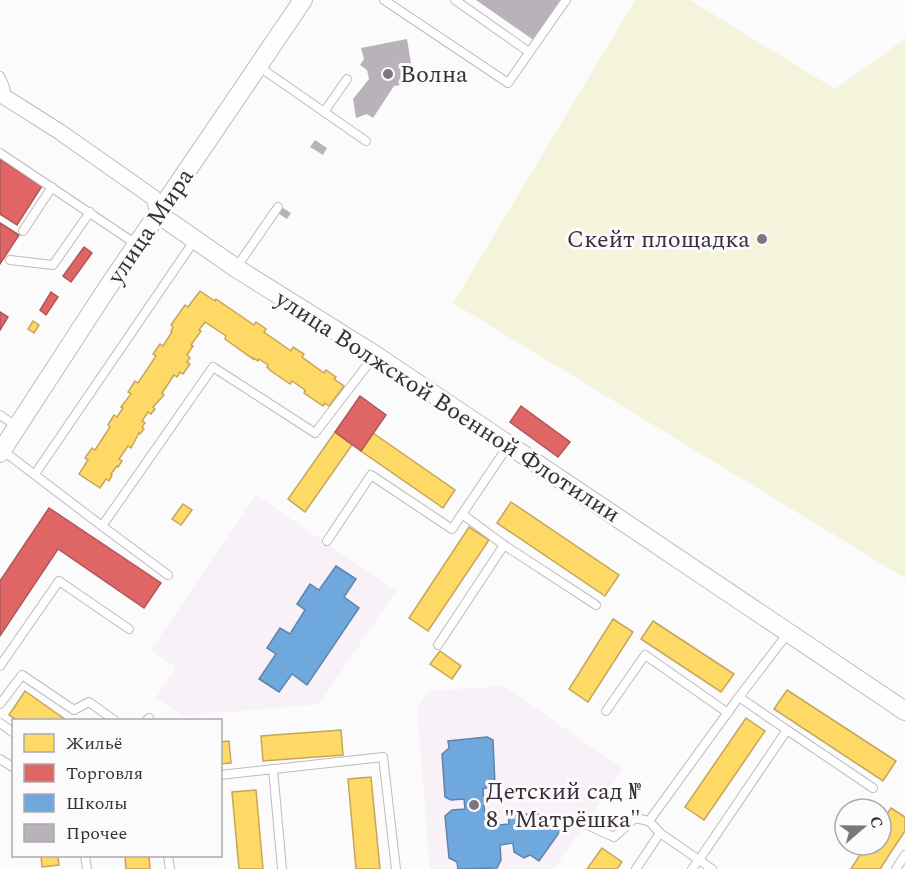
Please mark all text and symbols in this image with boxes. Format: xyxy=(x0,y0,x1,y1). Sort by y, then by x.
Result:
place label: Волна xyxy=(400,57,468,93)
marker: Волна xyxy=(381,67,395,81)
street label: улица Мира xyxy=(98,161,203,293)
place label: Скейт площадка xyxy=(567,222,750,258)
marker: Скейт площадка xyxy=(755,232,769,246)
street label: улица Волжской Военной Флотилии xyxy=(267,281,627,532)
legend xyxy=(12,719,222,857)
text: Жильё xyxy=(66,730,122,757)
text: Торговля xyxy=(66,760,143,787)
place label: Детский сад № 8 "Матрёшка" xyxy=(486,774,642,838)
text: Школы xyxy=(66,790,127,817)
north arrow xyxy=(833,797,893,857)
marker: Детский сад № 8 "Матрёшка" xyxy=(467,798,481,812)
text: С xyxy=(863,813,889,832)
text: Прочее xyxy=(66,820,127,847)

